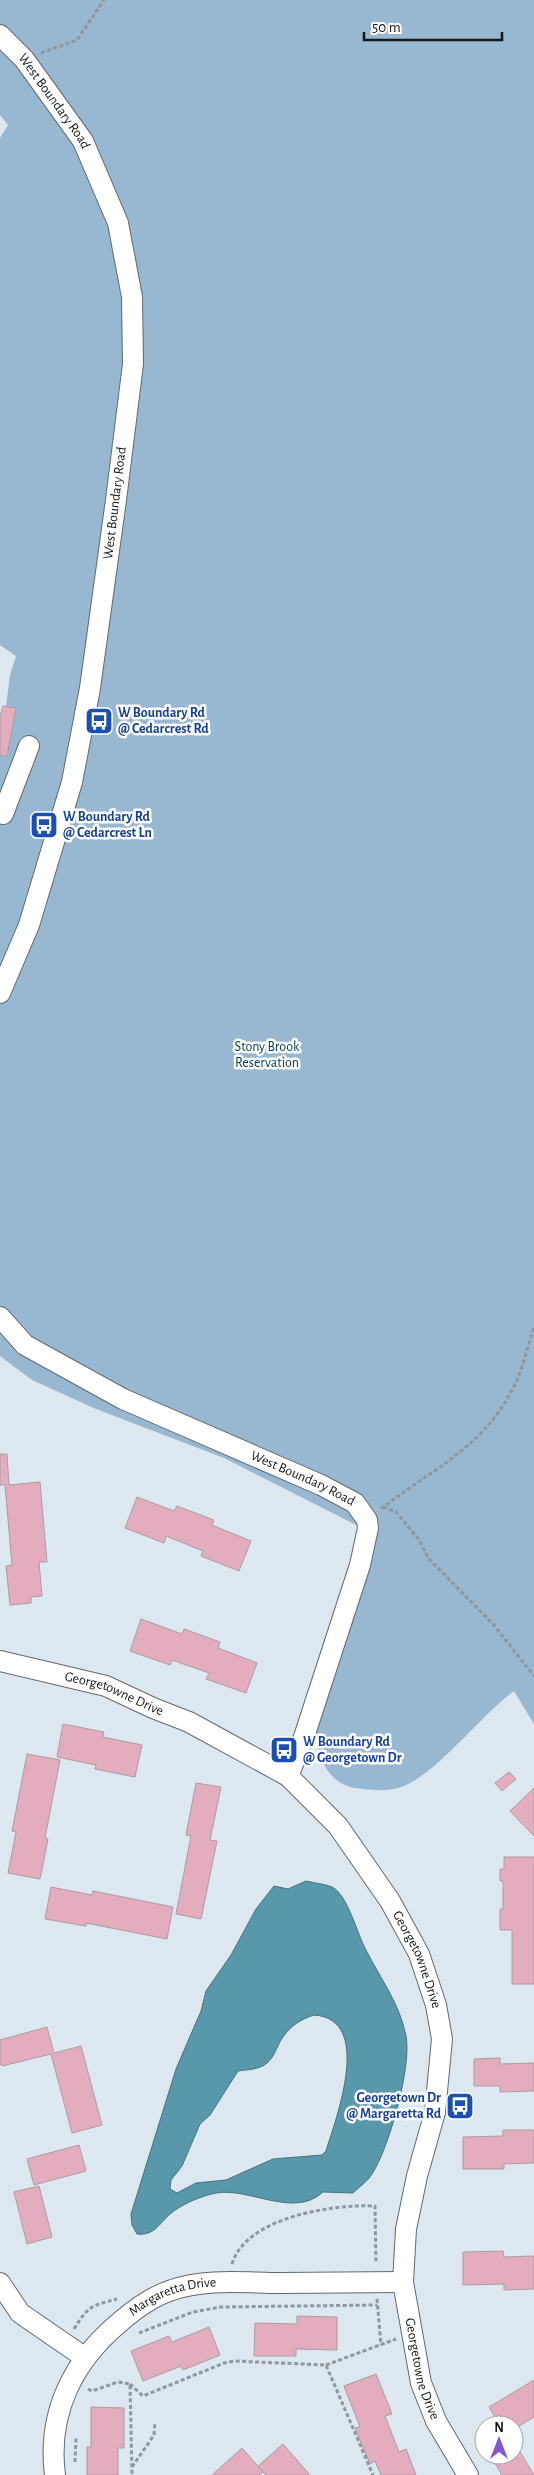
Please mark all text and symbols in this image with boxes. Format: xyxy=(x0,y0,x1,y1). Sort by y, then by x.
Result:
scale bar xyxy=(364,10,502,42)
text: 50 m xyxy=(372,20,401,35)
street label: West Boundary Road xyxy=(16,51,92,151)
street label: West Boundary Road xyxy=(101,446,129,560)
bus stop icon: W Boundary Rd @ Cedarcrest Rd xyxy=(84,706,114,736)
place label: W Boundary Rd @ Cedarcrest Rd xyxy=(118,706,209,736)
bus stop icon: W Boundary Rd @ Cedarcrest Ln xyxy=(29,810,59,840)
place label: W Boundary Rd @ Cedarcrest Ln xyxy=(63,810,152,840)
park label: Stony Brook Reservation xyxy=(235,1040,300,1070)
street label: West Boundary Road xyxy=(249,1448,357,1509)
street label: Georgetowne Drive xyxy=(63,1669,165,1718)
bus stop icon: W Boundary Rd @ Georgetown Dr xyxy=(269,1735,299,1765)
place label: W Boundary Rd @ Georgetown Dr xyxy=(303,1735,402,1765)
street label: Georgetowne Drive xyxy=(390,1909,444,2010)
place label: Georgetown Dr @ Margaretta Rd xyxy=(346,2091,442,2121)
bus stop icon: Georgetown Dr @ Margaretta Rd xyxy=(445,2091,475,2121)
street label: Margaretta Drive xyxy=(126,2275,217,2319)
street label: Georgetowne Drive xyxy=(403,2317,442,2422)
north arrow xyxy=(474,2415,524,2465)
text: N xyxy=(494,2421,504,2435)

